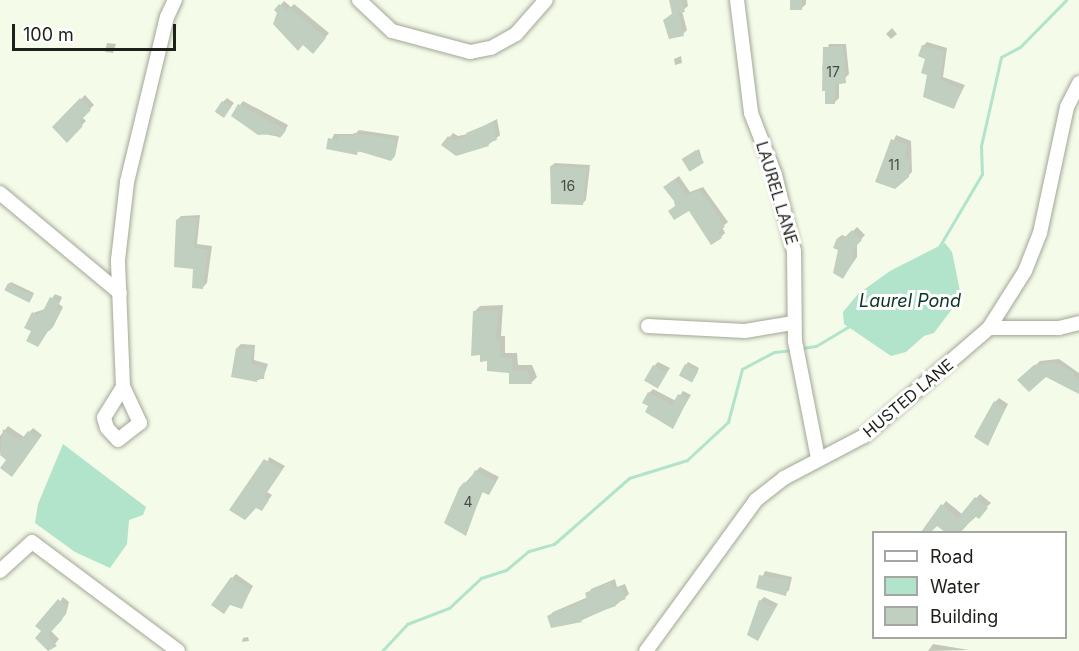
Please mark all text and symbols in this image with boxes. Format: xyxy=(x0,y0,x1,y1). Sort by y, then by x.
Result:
scale bar xyxy=(15,12,178,50)
text: 100 m xyxy=(23,24,74,45)
house number: 17 xyxy=(826,64,840,80)
street label: LAUREL LANE xyxy=(752,139,802,247)
house number: 11 xyxy=(888,157,900,173)
house number: 16 xyxy=(561,178,575,194)
water label: Laurel Pond xyxy=(859,290,961,312)
street label: HUSTED LANE xyxy=(859,355,957,441)
house number: 4 xyxy=(463,494,473,510)
legend xyxy=(872,531,1067,639)
text: Road xyxy=(930,546,973,567)
text: Water xyxy=(930,576,980,597)
text: Building xyxy=(930,606,998,627)

